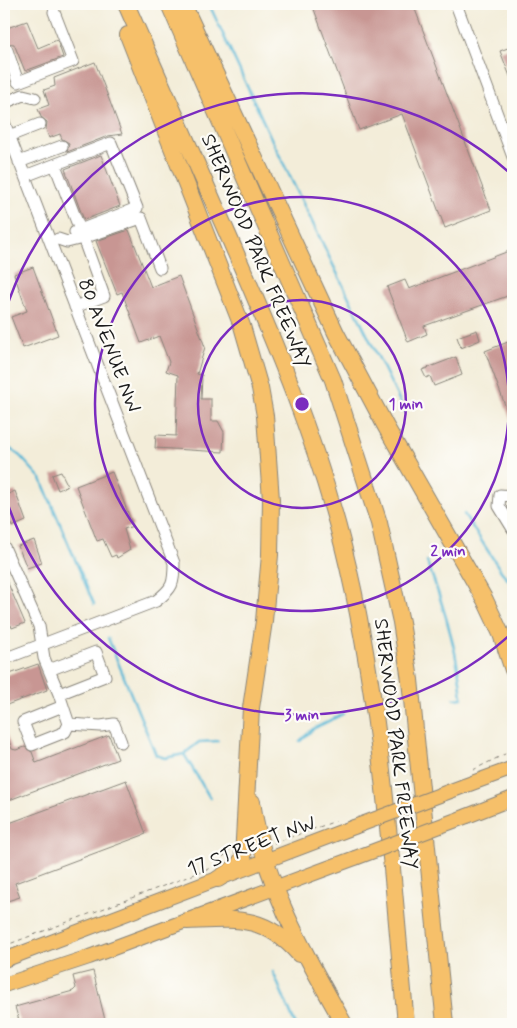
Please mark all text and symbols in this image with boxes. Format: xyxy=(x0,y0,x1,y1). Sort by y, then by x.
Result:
street label: SHERWOOD PARK FREEWAY xyxy=(194,130,317,373)
street label: 80 AVENUE NW xyxy=(71,275,147,417)
centre of rings xyxy=(293,395,311,413)
text: 1 min xyxy=(389,395,423,415)
text: 2 min xyxy=(430,542,466,562)
street label: SHERWOOD PARK FREEWAY xyxy=(367,617,424,871)
text: 3 min xyxy=(285,706,319,726)
street label: 17 STREET NW xyxy=(183,809,320,883)

